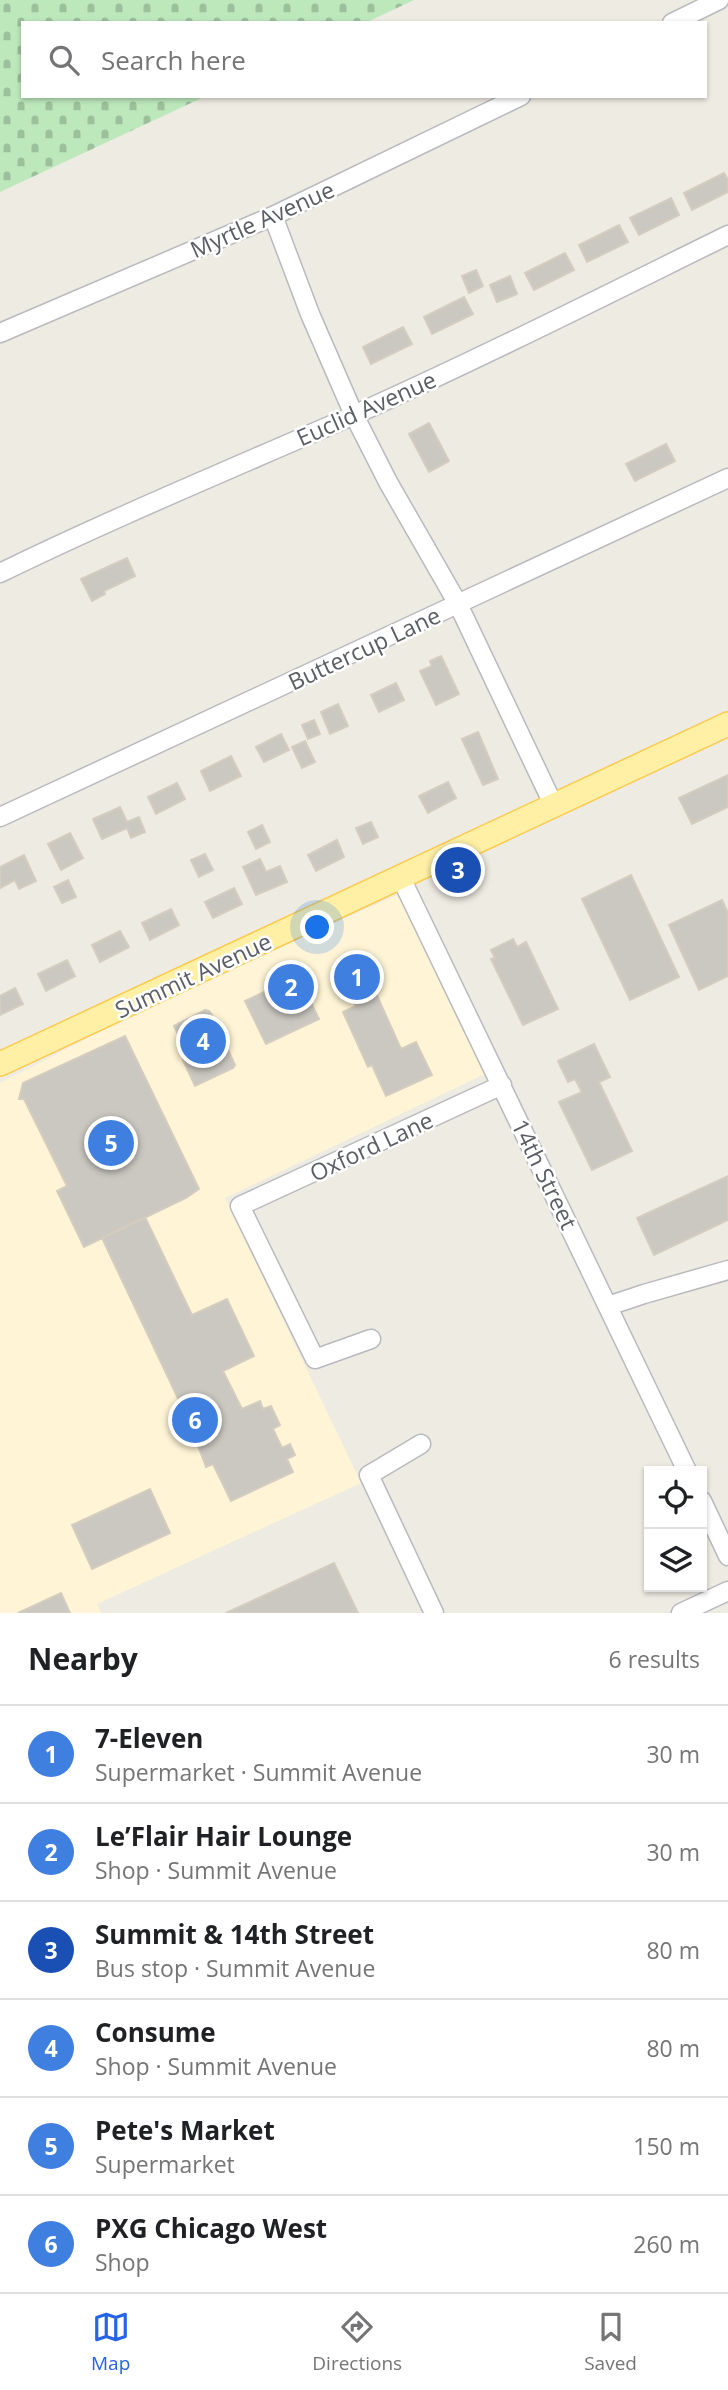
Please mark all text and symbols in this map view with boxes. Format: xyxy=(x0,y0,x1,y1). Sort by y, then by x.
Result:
search box xyxy=(21,21,707,98)
icon: search xyxy=(45,41,83,79)
text: Search here xyxy=(101,42,246,78)
street label: Myrtle Avenue xyxy=(185,173,339,265)
street label: Euclid Avenue xyxy=(291,363,441,453)
street label: Buttercup Lane xyxy=(283,599,445,697)
pin: 3 xyxy=(435,844,481,896)
your location xyxy=(300,910,334,944)
street label: Summit Avenue xyxy=(109,925,277,1025)
pin: 1 xyxy=(334,951,380,1003)
pin: 2 xyxy=(268,961,314,1013)
pin: 4 xyxy=(180,1015,226,1067)
street label: Oxford Lane xyxy=(304,1103,438,1189)
street label: 14th Street xyxy=(505,1114,585,1234)
pin: 5 xyxy=(88,1117,134,1169)
pin: 6 xyxy=(172,1394,218,1446)
map controls xyxy=(644,1466,707,1592)
button: locate xyxy=(644,1466,707,1529)
button: layers xyxy=(644,1529,707,1592)
text: Nearby xyxy=(28,1638,138,1679)
text: 6 results xyxy=(609,1643,700,1675)
text: 7-Eleven xyxy=(95,1720,203,1756)
text: 1 xyxy=(44,1738,58,1770)
text: 30 m xyxy=(646,1738,700,1770)
text: Supermarket · Summit Avenue xyxy=(95,1756,422,1788)
text: Le’Flair Hair Lounge xyxy=(95,1818,352,1854)
text: 2 xyxy=(44,1836,58,1868)
text: 30 m xyxy=(646,1836,700,1868)
text: Shop · Summit Avenue xyxy=(95,1854,337,1886)
text: Summit & 14th Street xyxy=(95,1916,374,1952)
text: 3 xyxy=(44,1934,58,1966)
text: 80 m xyxy=(646,1934,700,1966)
text: Bus stop · Summit Avenue xyxy=(95,1952,375,1984)
text: Consume xyxy=(95,2014,216,2050)
text: 4 xyxy=(44,2032,58,2064)
text: 80 m xyxy=(646,2032,700,2064)
text: Shop · Summit Avenue xyxy=(95,2050,337,2082)
text: Pete's Market xyxy=(95,2112,275,2148)
text: 5 xyxy=(44,2130,58,2162)
text: 150 m xyxy=(633,2130,700,2162)
text: Supermarket xyxy=(95,2148,235,2180)
text: PXG Chicago West xyxy=(95,2210,327,2246)
text: 6 xyxy=(44,2228,58,2260)
text: 260 m xyxy=(633,2228,700,2260)
text: Shop xyxy=(95,2246,150,2278)
tab: Map xyxy=(91,2308,130,2376)
tab: Directions xyxy=(312,2308,402,2376)
tab: Saved xyxy=(584,2308,637,2376)

